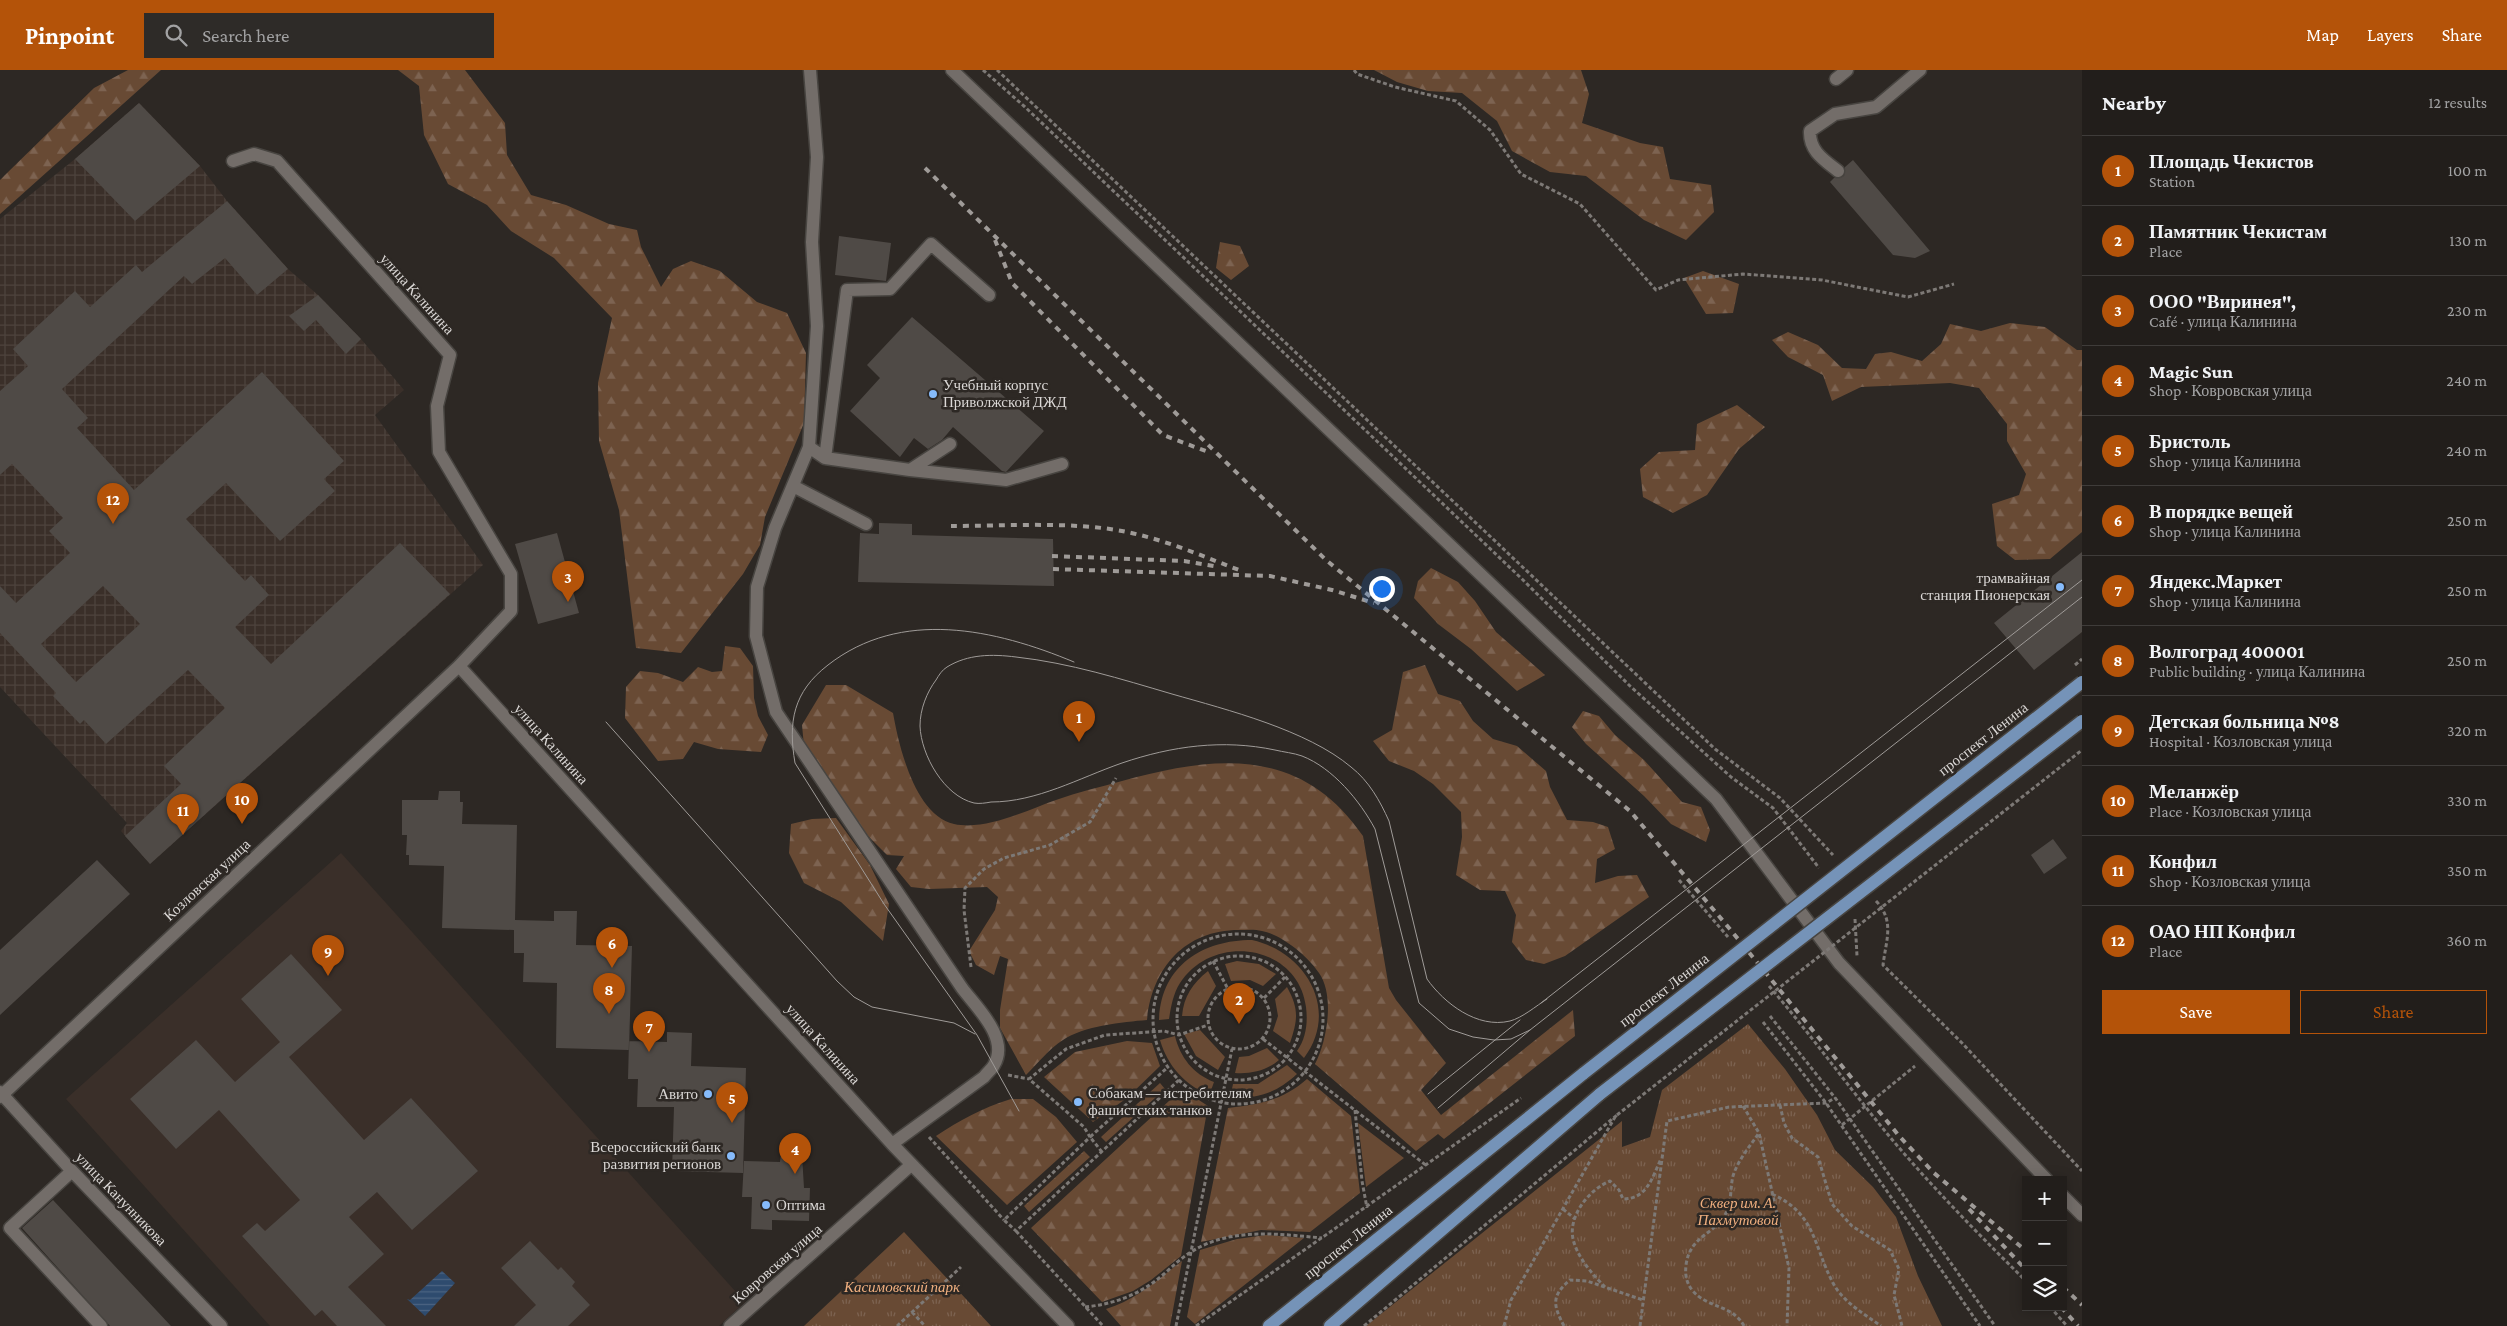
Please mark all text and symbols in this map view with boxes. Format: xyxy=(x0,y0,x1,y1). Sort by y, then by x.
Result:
search box xyxy=(144,13,494,58)
icon: search xyxy=(162,21,190,49)
text: Pinpoint xyxy=(25,22,114,49)
text: Search here xyxy=(202,25,289,46)
text: Map xyxy=(2306,25,2339,45)
text: Layers xyxy=(2367,25,2414,45)
text: Share xyxy=(2442,25,2482,45)
text: Nearby xyxy=(2102,91,2166,115)
text: 12 results xyxy=(2428,94,2487,111)
text: Площадь Чекистов xyxy=(2149,151,2314,172)
text: 1 xyxy=(2115,162,2121,179)
text: 100 m xyxy=(2448,162,2487,179)
text: Station xyxy=(2149,173,2195,190)
text: Памятник Чекистам xyxy=(2149,221,2327,242)
text: 2 xyxy=(2114,232,2122,249)
text: 130 m xyxy=(2449,232,2487,249)
text: Place xyxy=(2149,243,2182,260)
street label: улица Калинина xyxy=(377,250,458,338)
text: ООО "Виринея", xyxy=(2149,291,2296,312)
text: 3 xyxy=(2114,302,2122,319)
text: 230 m xyxy=(2447,302,2487,319)
text: Café · улица Калинина xyxy=(2149,313,2297,330)
text: Magic Sun xyxy=(2149,361,2233,382)
text: 4 xyxy=(2114,372,2122,389)
text: 240 m xyxy=(2446,372,2487,389)
place label: Учебный корпус Приволжской ДЖД xyxy=(943,377,1067,410)
text: Shop · Ковровская улица xyxy=(2149,382,2312,399)
marker: Учебный корпус Приволжской ДЖД xyxy=(927,388,939,400)
text: Бристоль xyxy=(2149,431,2231,452)
text: 5 xyxy=(2114,442,2122,459)
text: 240 m xyxy=(2446,442,2487,459)
text: Shop · улица Калинина xyxy=(2149,453,2301,470)
pin: 12 xyxy=(97,483,129,524)
text: В порядке вещей xyxy=(2149,501,2293,522)
text: 6 xyxy=(2114,512,2122,529)
text: 250 m xyxy=(2447,512,2487,529)
text: Shop · улица Калинина xyxy=(2149,523,2301,540)
pin: 3 xyxy=(552,561,584,602)
place label: трамвайная станция Пионерская xyxy=(1920,570,2050,603)
text: Яндекс.Маркет xyxy=(2149,571,2282,592)
your location xyxy=(1369,576,1395,602)
marker: трамвайная станция Пионерская xyxy=(2054,581,2066,593)
text: 7 xyxy=(2114,582,2122,599)
text: 250 m xyxy=(2447,582,2487,599)
text: Shop · улица Калинина xyxy=(2149,593,2301,610)
text: Волгоград 400001 xyxy=(2149,641,2305,662)
text: 8 xyxy=(2113,652,2123,669)
text: 250 m xyxy=(2447,652,2487,669)
text: Public building · улица Калинина xyxy=(2149,663,2365,680)
street label: проспект Ленина xyxy=(1935,699,2031,779)
street label: улица Калинина xyxy=(511,700,592,788)
pin: 1 xyxy=(1063,701,1095,742)
text: Детская больница №8 xyxy=(2149,711,2340,732)
text: 9 xyxy=(2114,722,2122,739)
text: 320 m xyxy=(2447,722,2487,739)
text: Hospital · Козловская улица xyxy=(2149,733,2332,750)
text: Меланжёр xyxy=(2149,781,2239,802)
pin: 10 xyxy=(226,783,258,824)
text: 10 xyxy=(2110,792,2126,809)
text: 330 m xyxy=(2447,792,2487,809)
pin: 11 xyxy=(167,794,199,835)
text: Place · Козловская улица xyxy=(2149,803,2311,820)
street label: Козловская улица xyxy=(161,836,254,924)
text: Конфил xyxy=(2149,851,2217,872)
text: 11 xyxy=(2112,862,2124,879)
text: 350 m xyxy=(2447,862,2487,879)
text: Shop · Козловская улица xyxy=(2149,873,2311,890)
text: ОАО НП Конфил xyxy=(2149,921,2295,942)
pin: 6 xyxy=(596,927,628,968)
text: 12 xyxy=(2111,932,2125,949)
text: 360 m xyxy=(2446,932,2487,949)
pin: 9 xyxy=(312,935,344,976)
text: Place xyxy=(2149,943,2182,960)
street label: проспект Ленина xyxy=(1616,950,1712,1030)
pin: 8 xyxy=(593,973,625,1014)
pin: 2 xyxy=(1223,983,1255,1024)
button: Save xyxy=(2102,990,2290,1034)
button: Share xyxy=(2300,990,2487,1034)
street label: улица Калинина xyxy=(783,1000,864,1088)
pin: 7 xyxy=(633,1011,665,1052)
pin: 5 xyxy=(716,1082,748,1123)
place label: Собакам — истребителям фашистских танков xyxy=(1088,1085,1252,1118)
place label: Авито xyxy=(658,1086,698,1102)
marker: Авито xyxy=(702,1088,714,1100)
marker: Собакам — истребителям фашистских танков xyxy=(1072,1096,1084,1108)
pin: 4 xyxy=(779,1133,811,1174)
place label: Всероссийский банк развития регионов xyxy=(590,1139,722,1172)
street label: улица Канунникова xyxy=(72,1149,170,1249)
marker: Всероссийский банк развития регионов xyxy=(725,1150,737,1162)
map controls xyxy=(2022,1176,2067,1311)
button: + xyxy=(2022,1176,2067,1221)
park label: Сквер им. А. Пахмутовой xyxy=(1697,1195,1779,1228)
place label: Оптима xyxy=(776,1197,826,1213)
marker: Оптима xyxy=(760,1199,772,1211)
street label: проспект Ленина xyxy=(1301,1201,1396,1282)
street label: Ковровская улица xyxy=(729,1221,825,1307)
button: − xyxy=(2022,1221,2067,1266)
button: layers xyxy=(2022,1266,2067,1311)
park label: Касимовский парк xyxy=(843,1279,961,1295)

